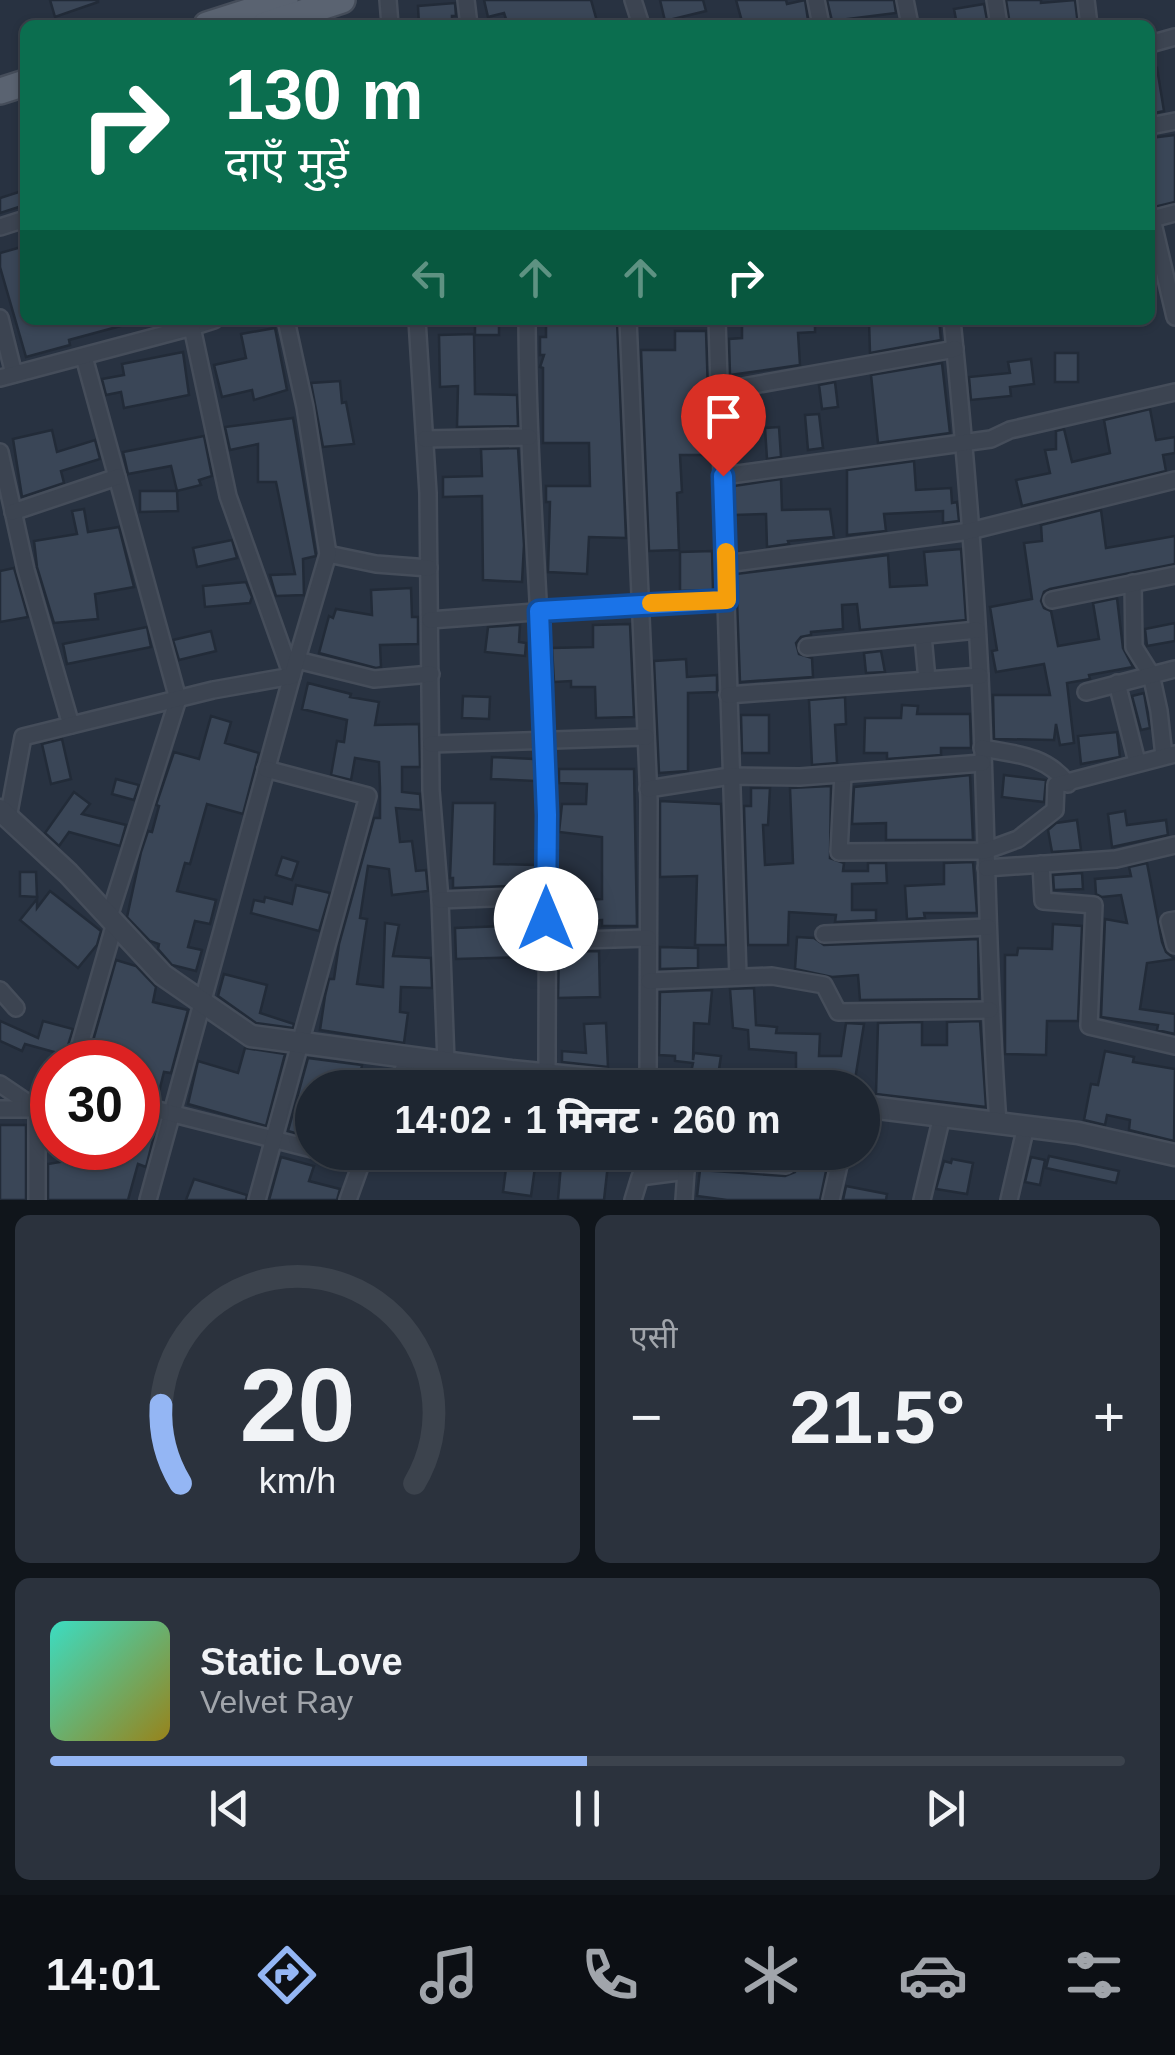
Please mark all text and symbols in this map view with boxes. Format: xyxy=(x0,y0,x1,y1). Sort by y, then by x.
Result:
text: 130 m xyxy=(225,56,423,134)
icon: right xyxy=(60,60,190,190)
text: दाएँ मुड़ें xyxy=(225,138,349,189)
icon: left xyxy=(403,250,458,305)
icon: ahead xyxy=(508,250,563,305)
icon: ahead xyxy=(613,250,668,305)
icon: right xyxy=(718,250,773,305)
pin xyxy=(681,374,766,477)
icon: arrive xyxy=(696,389,751,444)
position arrow xyxy=(494,867,598,971)
speed limit sign: 30 xyxy=(30,1040,160,1170)
text: 14:02 · 1 मिनट · 260 m xyxy=(395,1099,780,1141)
text: एसी xyxy=(630,1319,678,1355)
text: 20 xyxy=(240,1347,355,1463)
text: 21.5° xyxy=(790,1375,965,1459)
text: − xyxy=(630,1386,662,1448)
text: + xyxy=(1093,1386,1125,1448)
text: km/h xyxy=(259,1461,336,1501)
text: Static Love xyxy=(200,1641,403,1683)
text: Velvet Ray xyxy=(200,1684,353,1720)
icon: previous xyxy=(202,1781,257,1836)
icon: pause xyxy=(560,1781,615,1836)
icon: next xyxy=(918,1781,973,1836)
icon: directions xyxy=(252,1940,322,2010)
icon: music xyxy=(414,1940,484,2010)
icon: phone xyxy=(575,1940,645,2010)
icon: climate xyxy=(736,1940,806,2010)
icon: car xyxy=(898,1940,968,2010)
icon: filters xyxy=(1059,1940,1129,2010)
text: 14:01 xyxy=(46,1949,161,2000)

